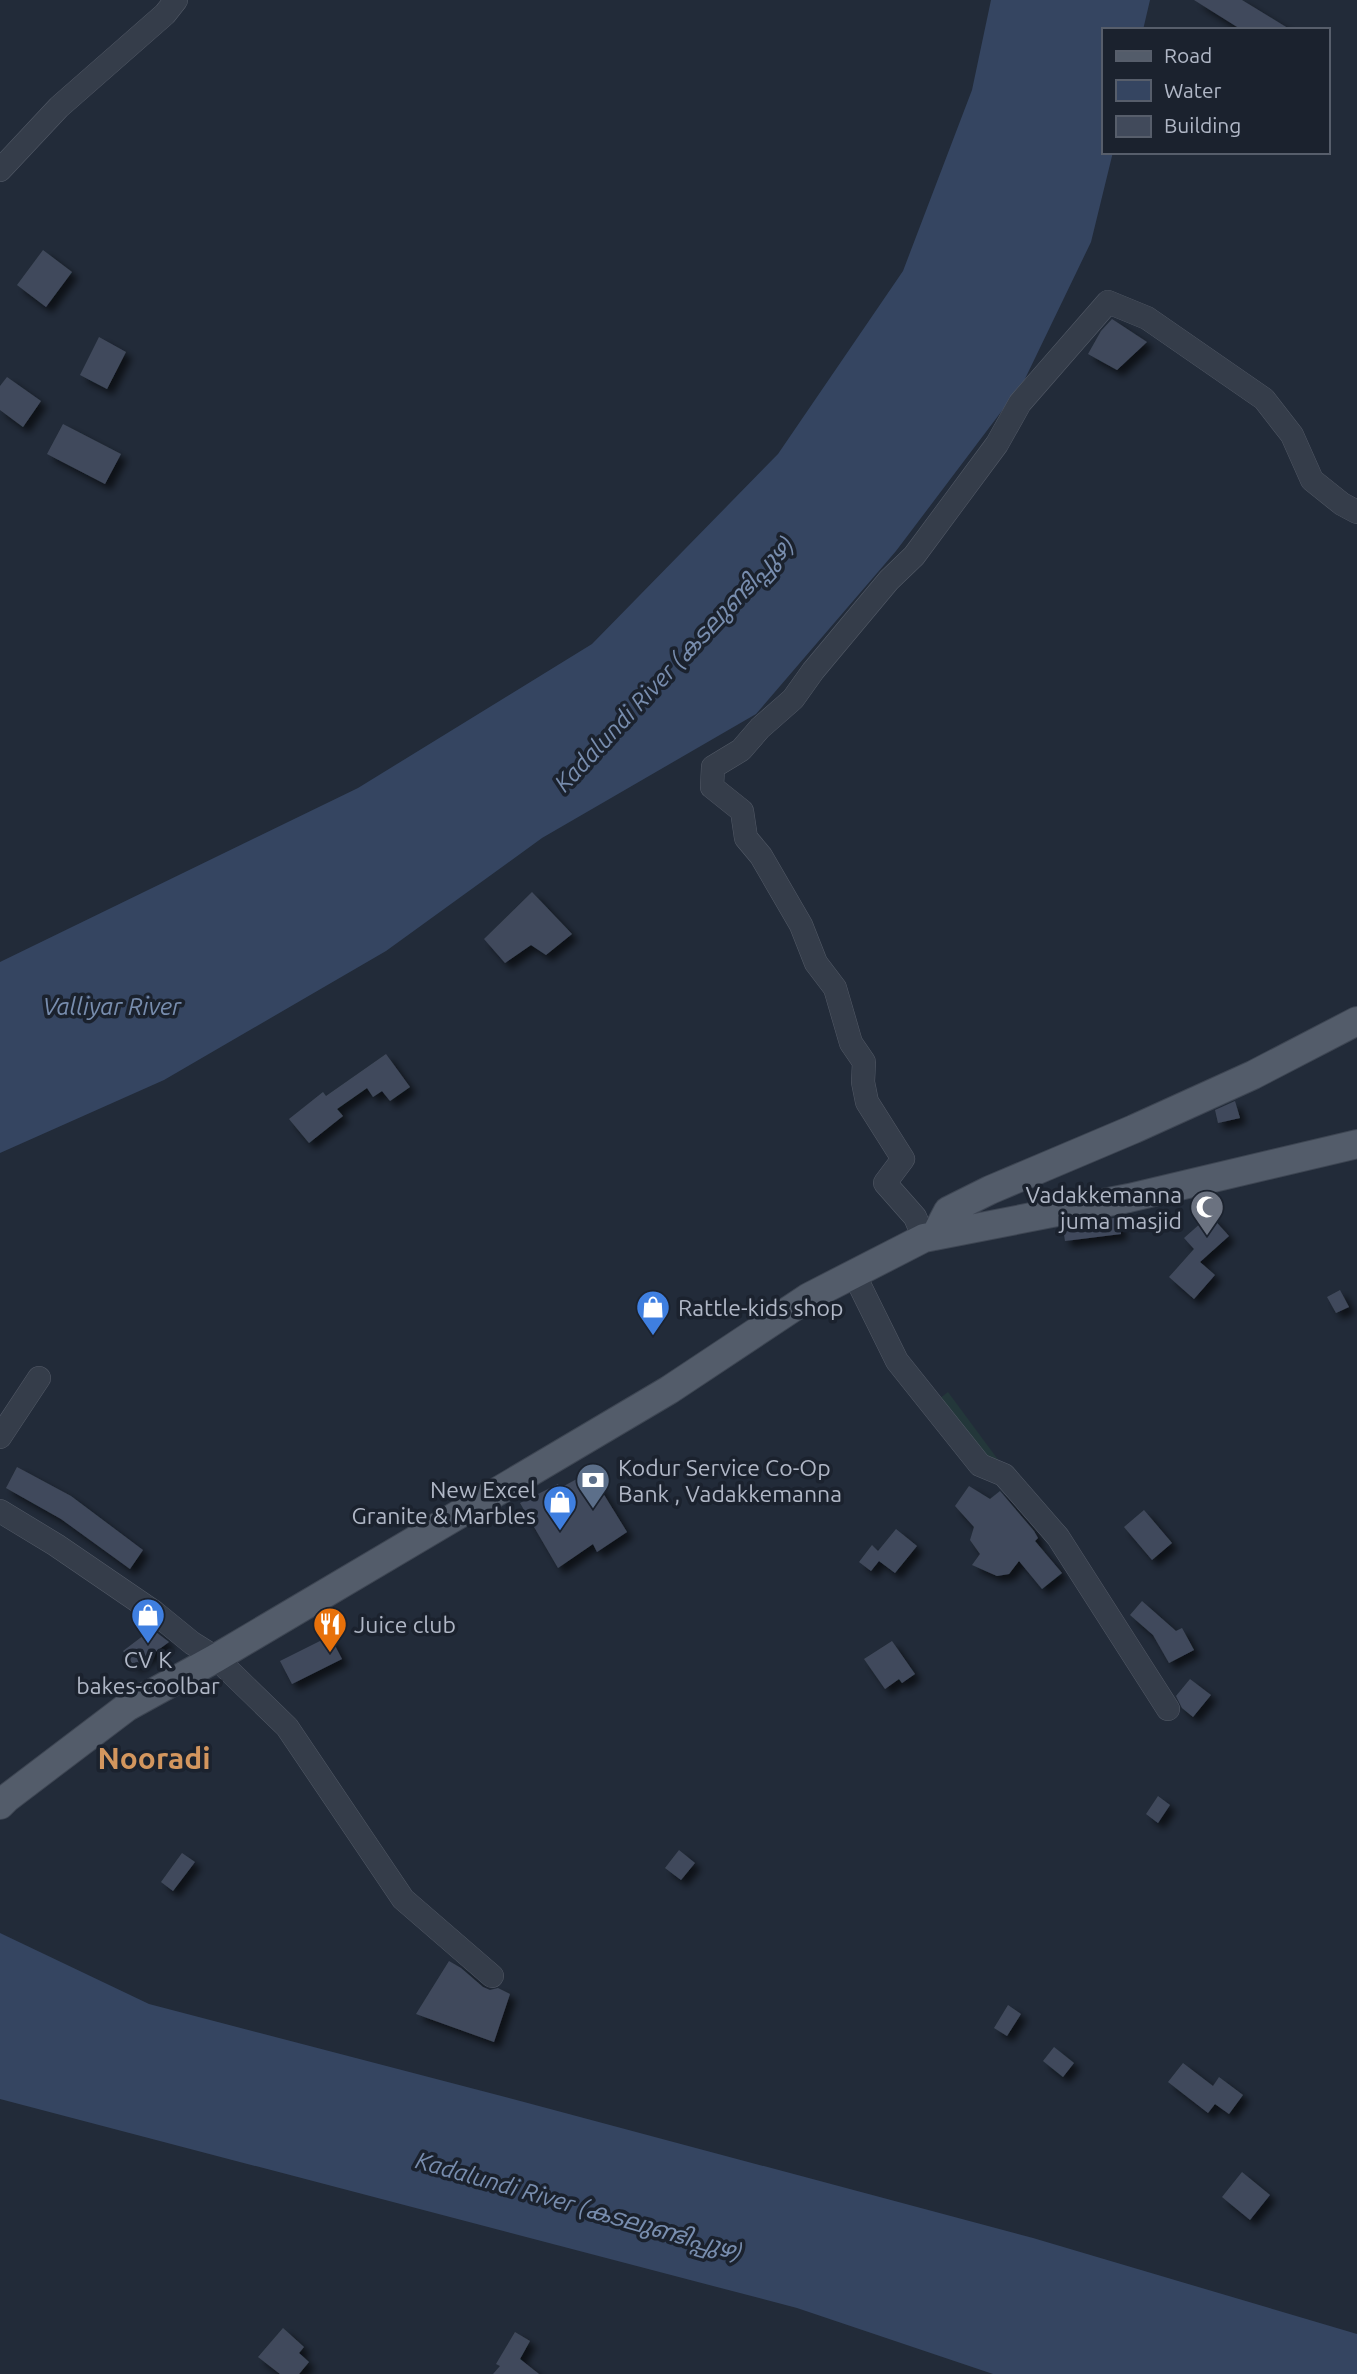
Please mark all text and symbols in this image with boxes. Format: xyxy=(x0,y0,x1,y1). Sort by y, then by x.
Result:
legend xyxy=(1102,28,1329,154)
text: Road xyxy=(1164,43,1212,67)
text: Water xyxy=(1164,78,1222,102)
text: Building xyxy=(1164,113,1241,137)
water label: Kadalundi River (കടലുണ്ടിപ്പുഴ) xyxy=(549,531,802,799)
water label: Valliyar River xyxy=(43,993,182,1020)
place label: Vadakkemanna juma masjid xyxy=(1025,1182,1182,1233)
mosque icon: Vadakkemanna juma masjid xyxy=(1188,1188,1226,1237)
shop icon: Rattle-kids shop xyxy=(634,1288,672,1337)
place label: Rattle-kids shop xyxy=(678,1295,844,1320)
place label: Kodur Service Co-Op Bank , Vadakkemanna xyxy=(618,1455,842,1506)
bank icon: Kodur Service Co-Op Bank , Vadakkemanna xyxy=(574,1461,612,1510)
place label: New Excel Granite & Marbles xyxy=(352,1477,536,1528)
shop icon: New Excel Granite & Marbles xyxy=(541,1483,579,1532)
shop icon: CV K bakes-coolbar xyxy=(129,1596,167,1645)
restaurant icon: Juice club xyxy=(311,1605,349,1654)
place label: Juice club xyxy=(354,1612,456,1637)
place label: CV K bakes-coolbar xyxy=(76,1647,220,1698)
district label: Nooradi xyxy=(97,1741,211,1775)
water label: Kadalundi River (കടലുണ്ടിപ്പുഴ) xyxy=(412,2146,745,2269)

